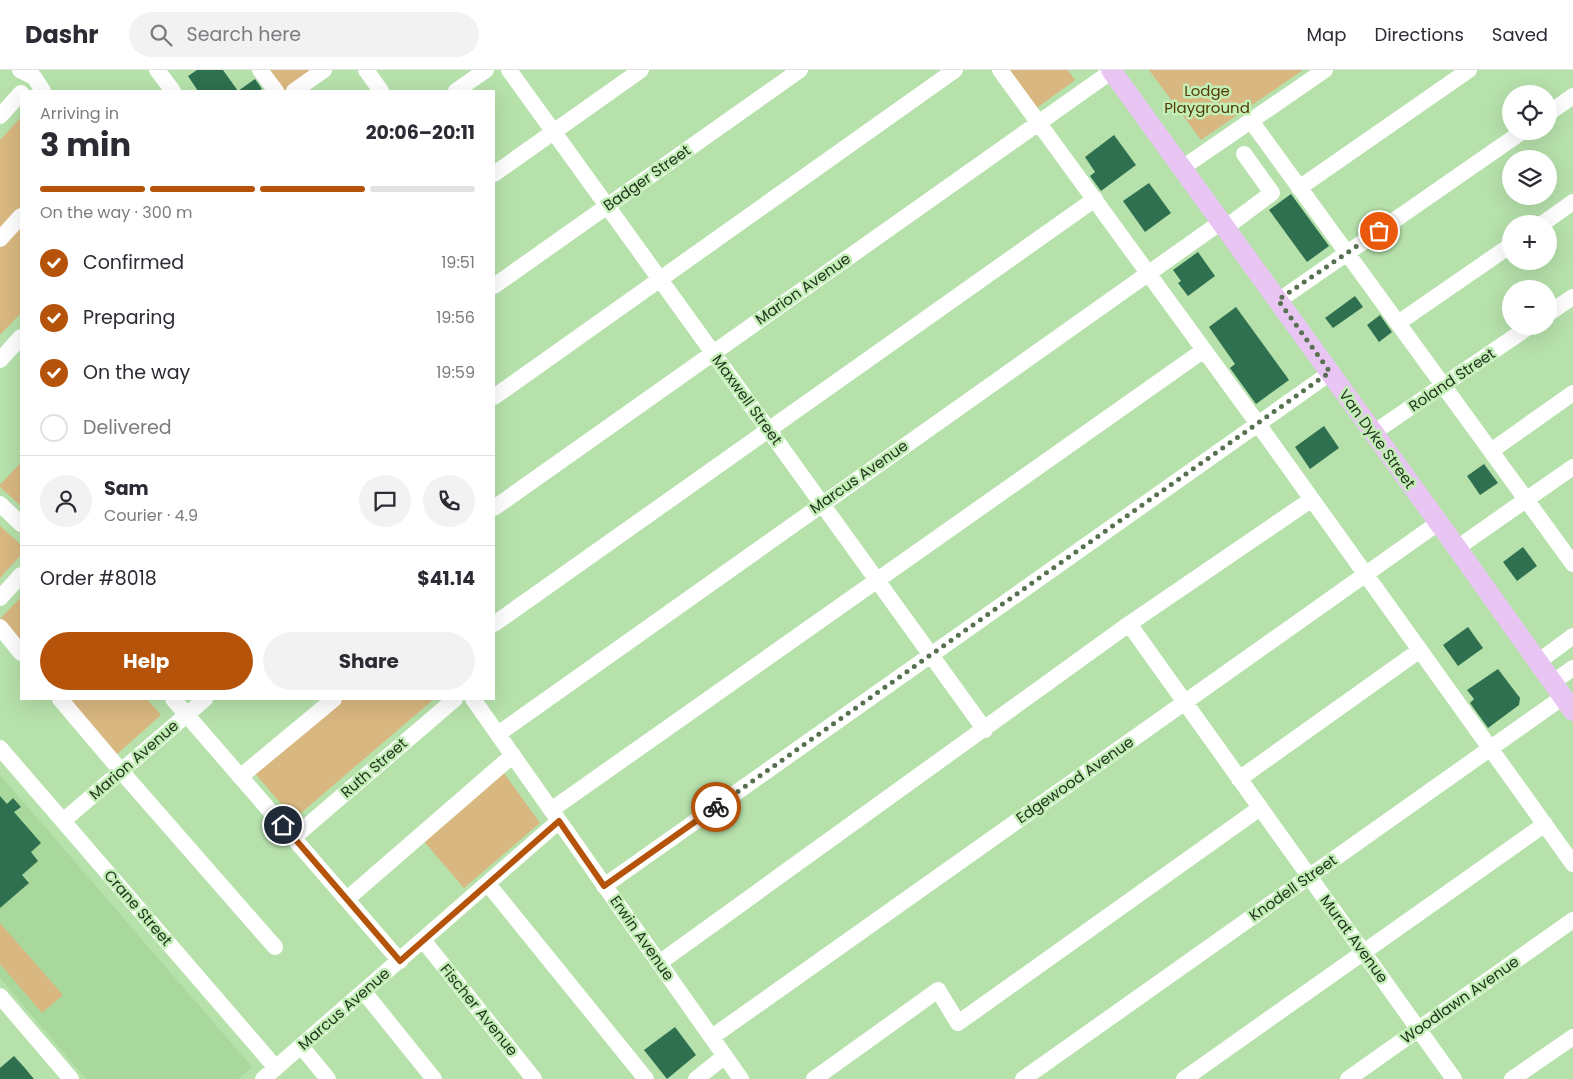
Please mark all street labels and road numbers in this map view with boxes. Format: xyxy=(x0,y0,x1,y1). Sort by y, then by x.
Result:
street label: Badger Street xyxy=(599,140,695,216)
street label: Marion Avenue xyxy=(751,248,855,329)
street label: Roland Street xyxy=(1404,343,1499,416)
street label: Maxwell Street xyxy=(707,350,787,449)
street label: Van Dyke Street xyxy=(1334,385,1421,493)
street label: Marcus Avenue xyxy=(805,435,912,518)
street label: Marion Avenue xyxy=(85,715,183,804)
street label: Edgewood Avenue xyxy=(1012,731,1138,828)
street label: Ruth Street xyxy=(336,733,411,802)
street label: Knodell Street xyxy=(1245,849,1341,926)
street label: Crane Street xyxy=(100,865,177,950)
street label: Murat Avenue xyxy=(1315,890,1393,987)
street label: Erwin Avenue xyxy=(605,891,679,984)
street label: Woodlawn Avenue xyxy=(1396,951,1523,1048)
street label: Fischer Avenue xyxy=(436,959,523,1060)
street label: Marcus Avenue xyxy=(293,963,394,1054)

